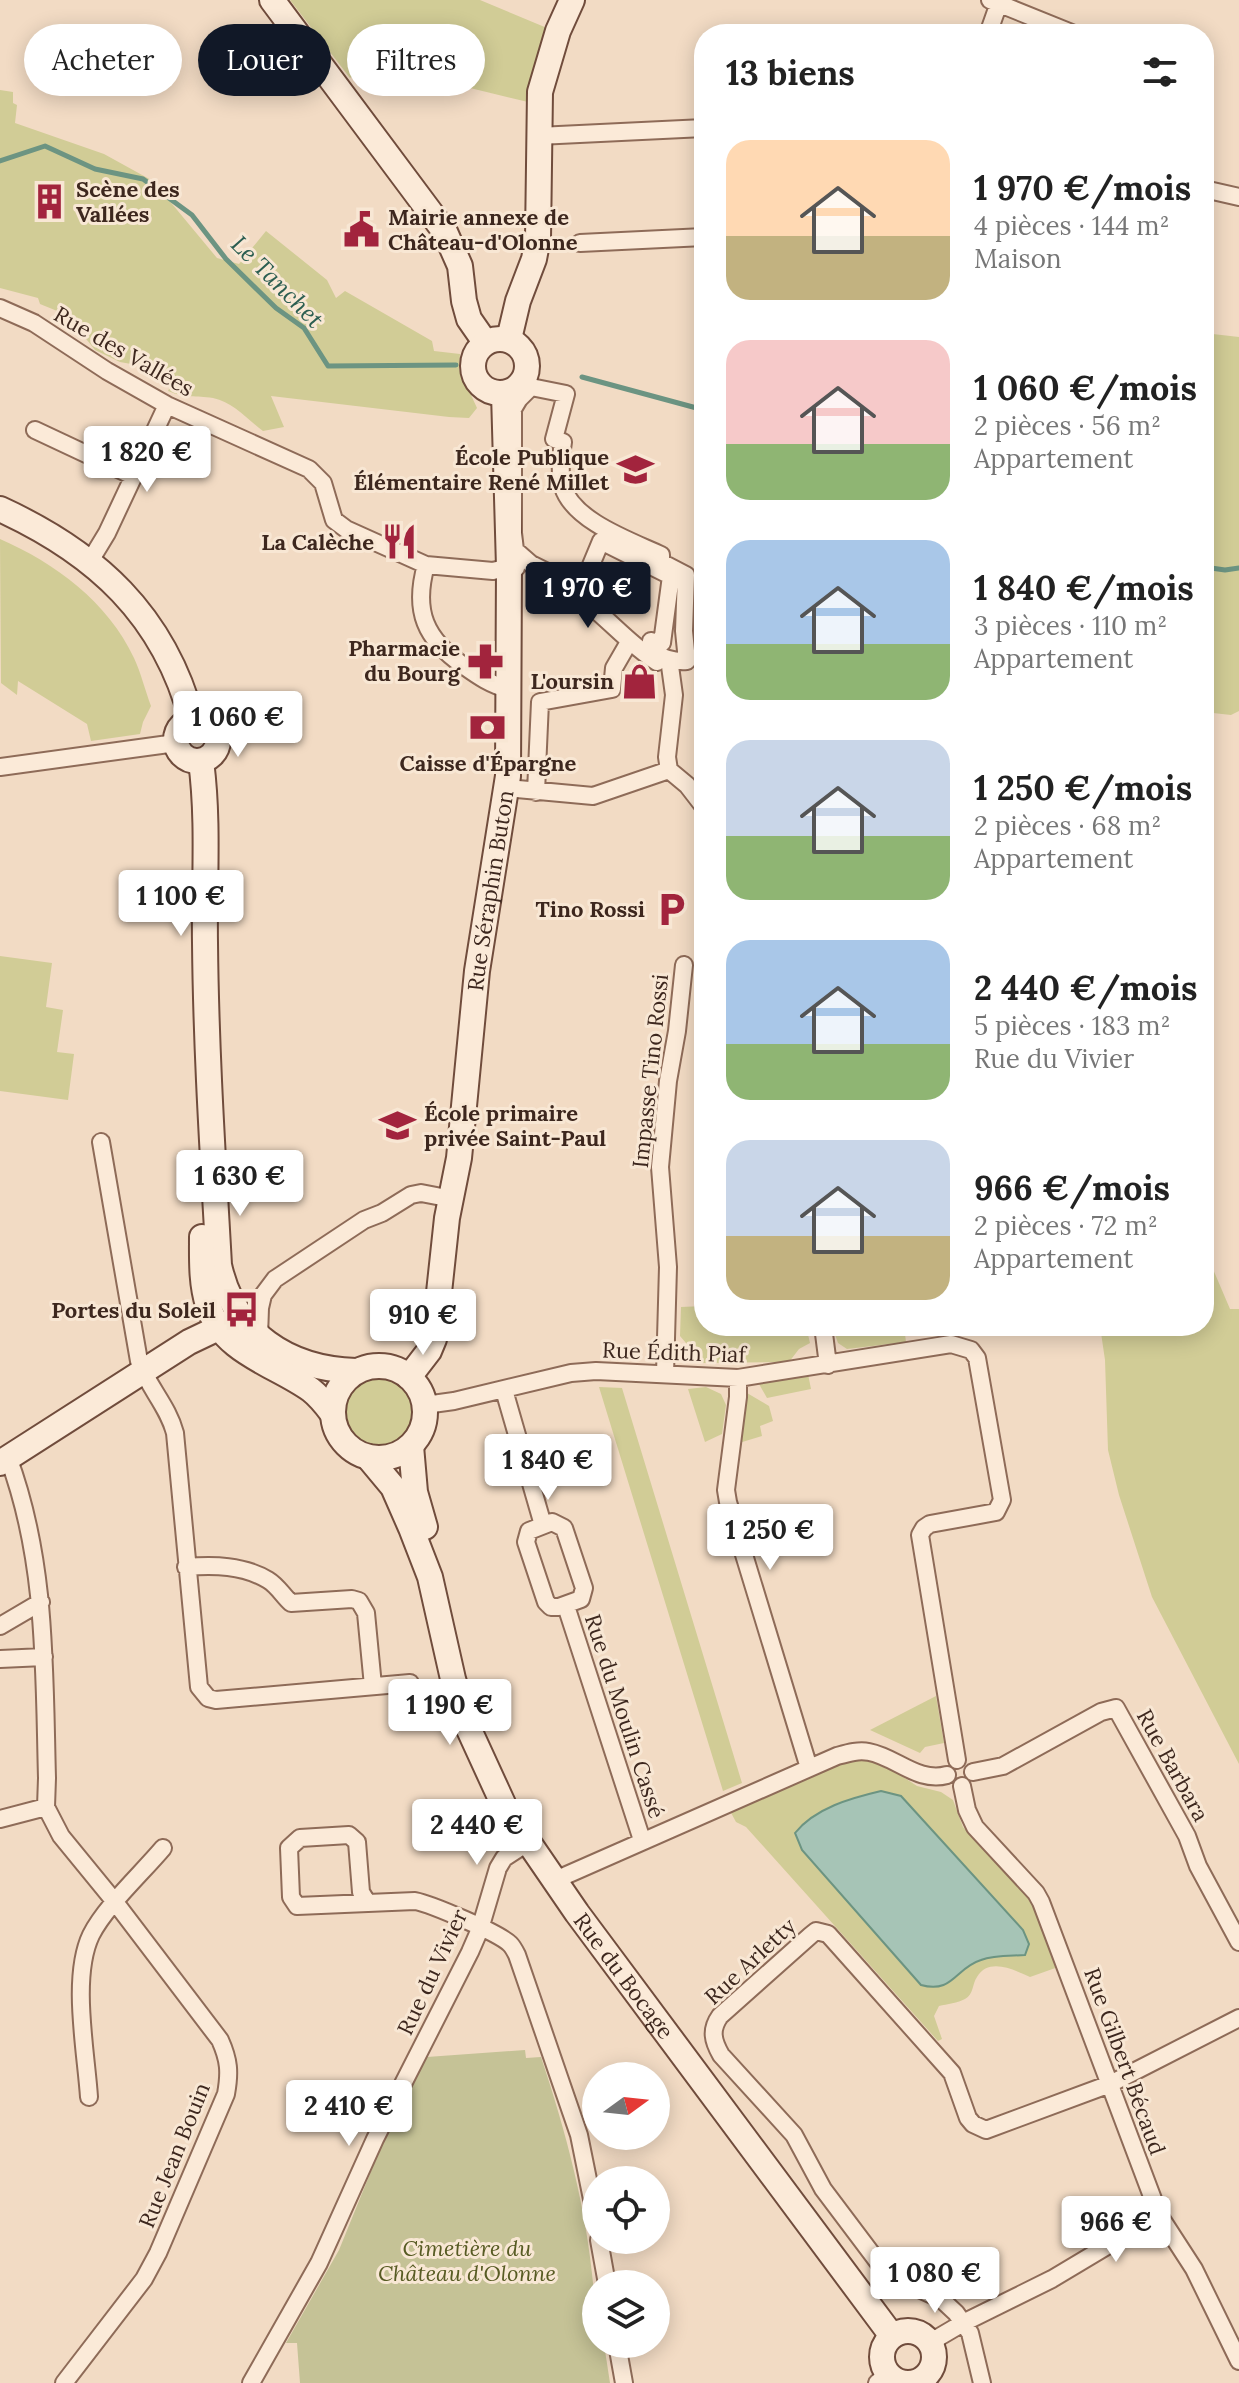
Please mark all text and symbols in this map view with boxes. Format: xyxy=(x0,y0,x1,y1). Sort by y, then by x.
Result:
chip: Acheter xyxy=(24,24,182,96)
chip: Louer xyxy=(198,24,331,96)
chip: Filtres xyxy=(347,24,485,96)
icon: filters xyxy=(1138,50,1182,94)
text: 13 biens xyxy=(726,51,855,94)
text: 1 970 €/mois xyxy=(974,166,1191,209)
icon: home xyxy=(790,172,886,268)
place label: Scène des Vallées xyxy=(76,175,180,228)
building icon: Scène des Vallées xyxy=(31,183,69,221)
place label: Mairie annexe de Château-d'Olonne xyxy=(388,203,578,256)
text: 4 pièces · 144 m² xyxy=(974,209,1169,242)
public building icon: Mairie annexe de Château-d'Olonne xyxy=(343,211,381,249)
water label: Le Tanchet xyxy=(224,229,330,335)
text: Maison xyxy=(974,242,1062,275)
street label: Rue des Vallées xyxy=(49,300,199,402)
text: 1 060 €/mois xyxy=(974,366,1197,409)
icon: home xyxy=(790,372,886,468)
text: 2 pièces · 56 m² xyxy=(974,409,1161,442)
pin: 1 820 € xyxy=(73,426,221,494)
text: 1 820 € xyxy=(102,435,192,468)
text: Appartement xyxy=(974,442,1133,475)
place label: École Publique Élémentaire René Millet xyxy=(353,443,610,496)
school or university icon: École Publique Élémentaire René Millet xyxy=(616,451,654,489)
restaurant icon: La Calèche xyxy=(381,523,419,561)
place label: La Calèche xyxy=(261,528,374,556)
pin: 1 970 € xyxy=(514,562,662,630)
text: 1 840 €/mois xyxy=(974,566,1194,609)
text: 1 970 € xyxy=(544,571,632,604)
icon: home xyxy=(790,572,886,668)
text: 3 pièces · 110 m² xyxy=(974,609,1167,642)
place label: Pharmacie du Bourg xyxy=(348,634,461,687)
pharmacy icon: Pharmacie du Bourg xyxy=(467,642,505,680)
text: Appartement xyxy=(974,642,1133,675)
shop icon: L'oursin xyxy=(621,662,659,700)
place label: L'oursin xyxy=(531,667,614,695)
pin: 1 060 € xyxy=(164,691,312,759)
text: 1 060 € xyxy=(191,700,285,733)
bank icon: Caisse d'Épargne xyxy=(469,708,507,746)
place label: Caisse d'Épargne xyxy=(400,749,577,777)
text: 1 250 €/mois xyxy=(974,766,1192,809)
icon: home xyxy=(790,772,886,868)
street label: Rue Séraphin Buton xyxy=(461,788,520,992)
text: 2 pièces · 68 m² xyxy=(974,809,1161,842)
text: Appartement xyxy=(974,842,1133,875)
pin: 1 100 € xyxy=(107,870,255,938)
text: 1 100 € xyxy=(137,879,225,912)
parking icon: Tino Rossi xyxy=(652,890,690,928)
place label: Tino Rossi xyxy=(536,895,645,923)
text: 2 440 €/mois xyxy=(974,966,1198,1009)
icon: home xyxy=(790,972,886,1068)
street label: Impasse Tino Rossi xyxy=(626,973,674,1169)
text: 5 pièces · 183 m² xyxy=(974,1009,1170,1042)
text: Rue du Vivier xyxy=(974,1042,1134,1075)
place label: École primaire privée Saint-Paul xyxy=(424,1099,606,1152)
school or university icon: École primaire privée Saint-Paul xyxy=(379,1107,417,1145)
pin: 1 630 € xyxy=(166,1150,314,1218)
text: 1 630 € xyxy=(194,1159,286,1192)
text: 966 €/mois xyxy=(974,1166,1170,1209)
icon: home xyxy=(790,1172,886,1268)
text: 2 pièces · 72 m² xyxy=(974,1209,1158,1242)
text: Appartement xyxy=(974,1242,1133,1275)
pin: 910 € xyxy=(367,1289,479,1357)
bus stop icon: Portes du Soleil xyxy=(223,1291,261,1329)
place label: Portes du Soleil xyxy=(51,1296,216,1324)
text: 910 € xyxy=(388,1298,458,1331)
street label: Rue Édith Piaf xyxy=(602,1335,748,1369)
pin: 1 840 € xyxy=(474,1434,622,1502)
text: 1 840 € xyxy=(503,1443,593,1476)
pin: 1 250 € xyxy=(696,1504,844,1572)
text: 1 250 € xyxy=(725,1513,815,1546)
street label: Rue du Moulin Cassé xyxy=(579,1610,671,1822)
pin: 1 190 € xyxy=(376,1679,524,1747)
text: 1 190 € xyxy=(406,1688,494,1721)
street label: Rue Barbara xyxy=(1131,1704,1215,1826)
pin: 2 440 € xyxy=(403,1799,551,1867)
text: 2 440 € xyxy=(430,1808,524,1841)
street label: Rue du Vivier xyxy=(391,1904,474,2039)
street label: Rue du Bocage xyxy=(568,1907,680,2045)
street label: Rue Arletty xyxy=(699,1911,802,2010)
street label: Rue Gilbert Bécaud xyxy=(1078,1964,1172,2158)
north arrow xyxy=(582,2062,670,2150)
map controls xyxy=(582,2062,670,2358)
street label: Rue Jean Bouin xyxy=(132,2078,216,2232)
pin: 2 410 € xyxy=(275,2080,423,2148)
text: 2 410 € xyxy=(304,2089,394,2122)
button: locate xyxy=(582,2166,670,2254)
pin: 966 € xyxy=(1060,2196,1172,2264)
text: 966 € xyxy=(1080,2205,1152,2238)
park label: Cimetière du Château d'Olonne xyxy=(378,2234,556,2287)
pin: 1 080 € xyxy=(861,2247,1009,2315)
text: 1 080 € xyxy=(888,2256,982,2289)
button: layers xyxy=(582,2270,670,2358)

